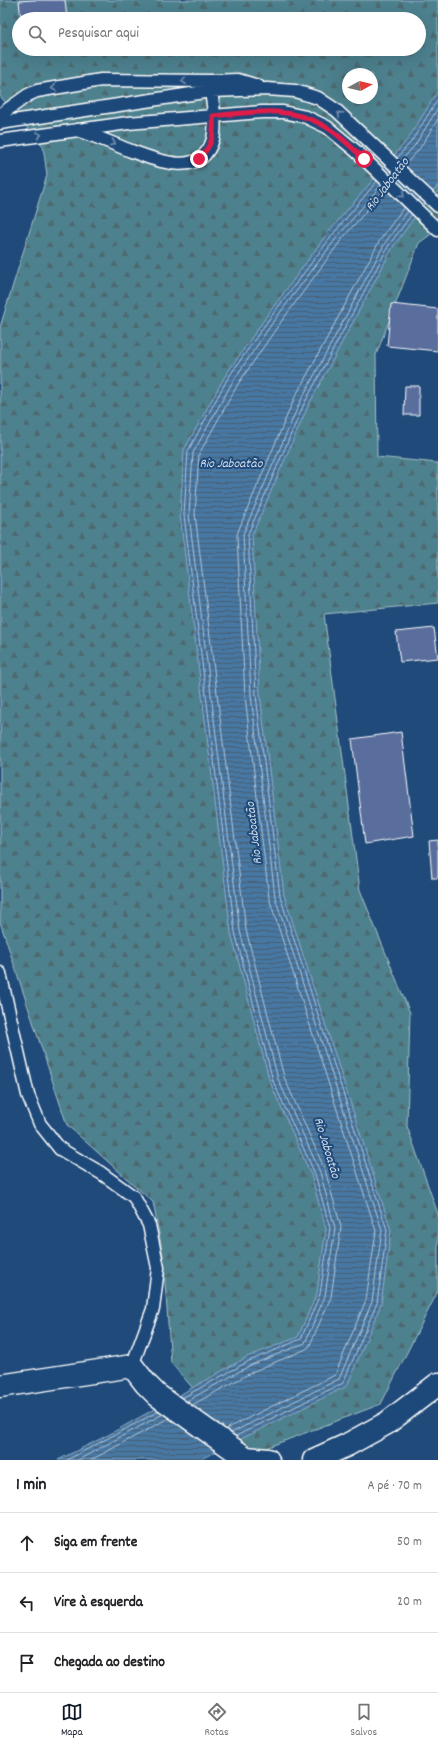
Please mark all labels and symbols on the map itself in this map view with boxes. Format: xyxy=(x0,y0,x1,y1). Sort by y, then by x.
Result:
north arrow xyxy=(342,68,378,104)
one-way arrow xyxy=(181,77,187,85)
one-way arrow xyxy=(51,83,58,92)
one-way arrow xyxy=(337,111,345,118)
one-way arrow xyxy=(36,131,42,140)
one-way arrow xyxy=(109,139,116,147)
route end xyxy=(190,150,208,168)
route start xyxy=(355,150,373,168)
water label: Rio Jaboatão xyxy=(361,153,415,216)
one-way arrow xyxy=(397,190,405,198)
water label: Rio Jaboatão xyxy=(200,455,264,474)
water label: Rio Jaboatão xyxy=(242,799,268,865)
water label: Rio Jaboatão xyxy=(308,1115,345,1182)

